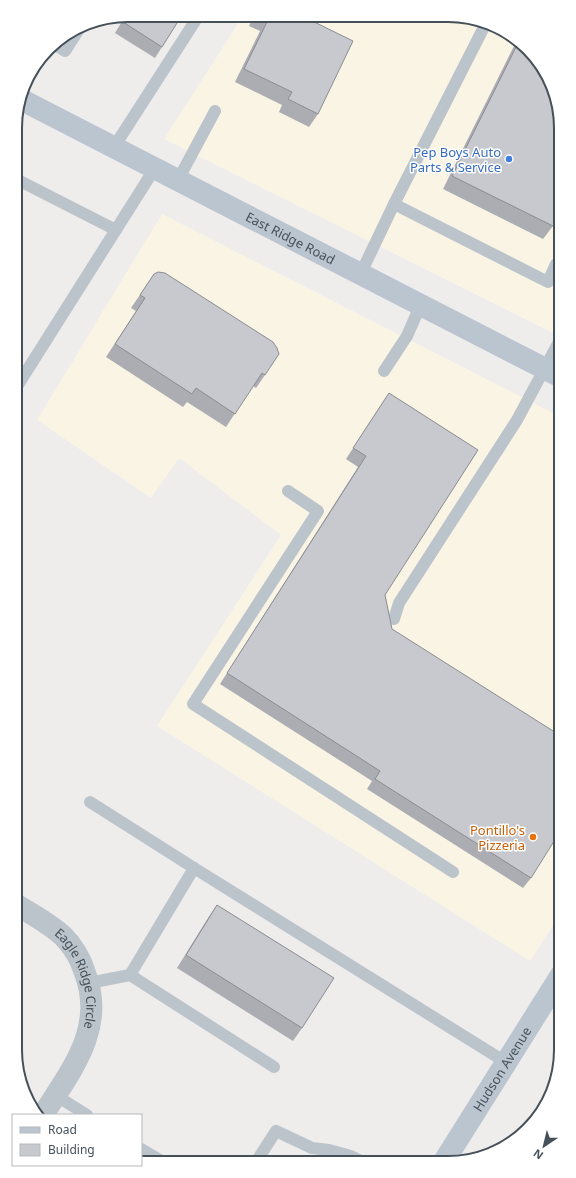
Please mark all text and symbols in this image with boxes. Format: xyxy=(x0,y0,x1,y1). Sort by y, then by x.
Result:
place label: Pep Boys Auto Parts & Service xyxy=(410,143,501,176)
marker: Pep Boys Auto Parts & Service xyxy=(504,154,514,164)
street label: East Ridge Road xyxy=(243,207,338,268)
place label: Pontillo's Pizzeria xyxy=(470,821,525,854)
marker: Pontillo's Pizzeria xyxy=(528,832,538,842)
street label: Eagle Ridge Circle xyxy=(51,924,100,1031)
street label: Hudson Avenue xyxy=(469,1023,535,1115)
legend xyxy=(12,1114,142,1166)
text: Road xyxy=(48,1121,77,1138)
north arrow xyxy=(524,1126,564,1166)
text: Building xyxy=(48,1141,95,1158)
text: N xyxy=(530,1146,546,1163)

